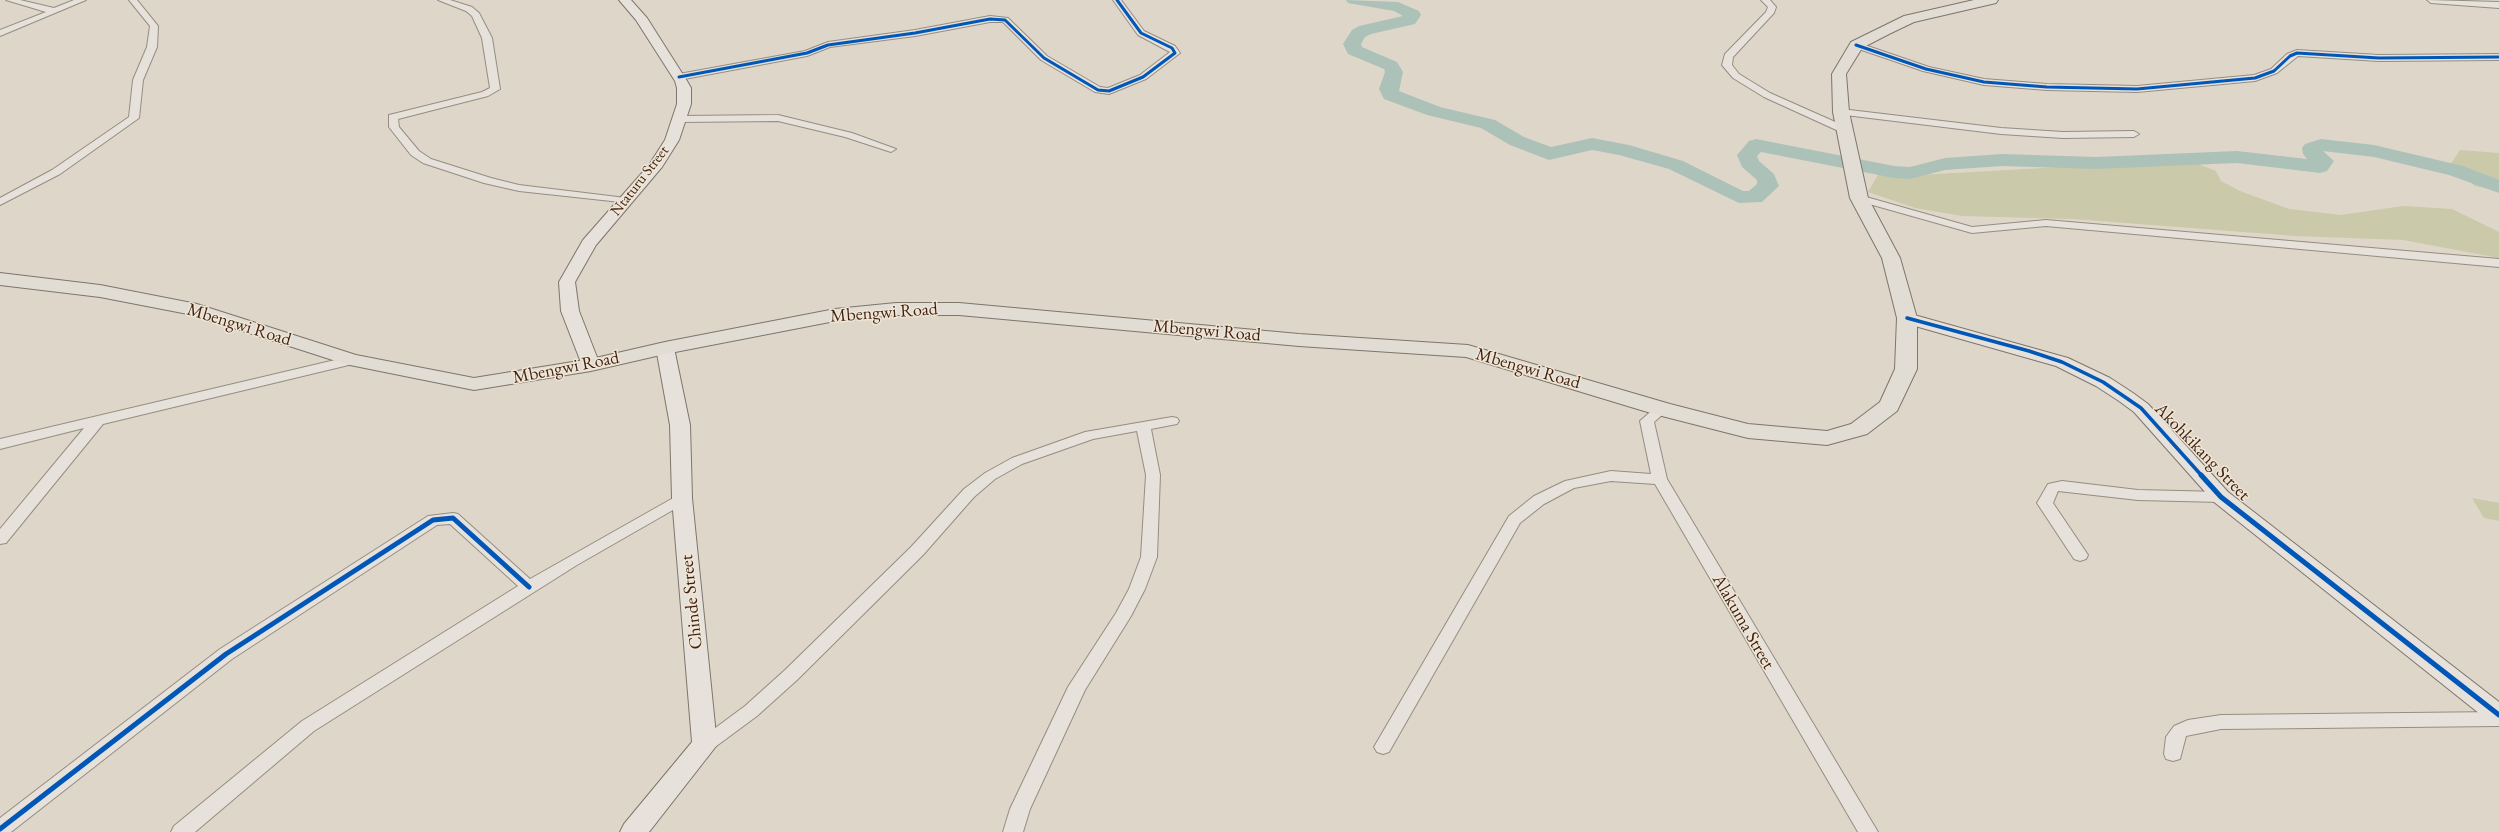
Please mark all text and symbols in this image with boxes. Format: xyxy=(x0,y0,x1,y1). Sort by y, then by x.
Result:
street label: Ntaturu Street xyxy=(607,142,673,220)
street label: Mbengwi Road xyxy=(829,298,939,328)
street label: Mbengwi Road xyxy=(184,299,294,351)
street label: Mbengwi Road xyxy=(1152,316,1262,346)
street label: Mbengwi Road xyxy=(1473,344,1583,394)
street label: Mbengwi Road xyxy=(511,347,621,389)
street label: Akohkikang Street xyxy=(2150,399,2254,505)
street label: Chinde Street xyxy=(676,554,708,650)
street label: Alakuma Street xyxy=(1707,571,1779,673)

